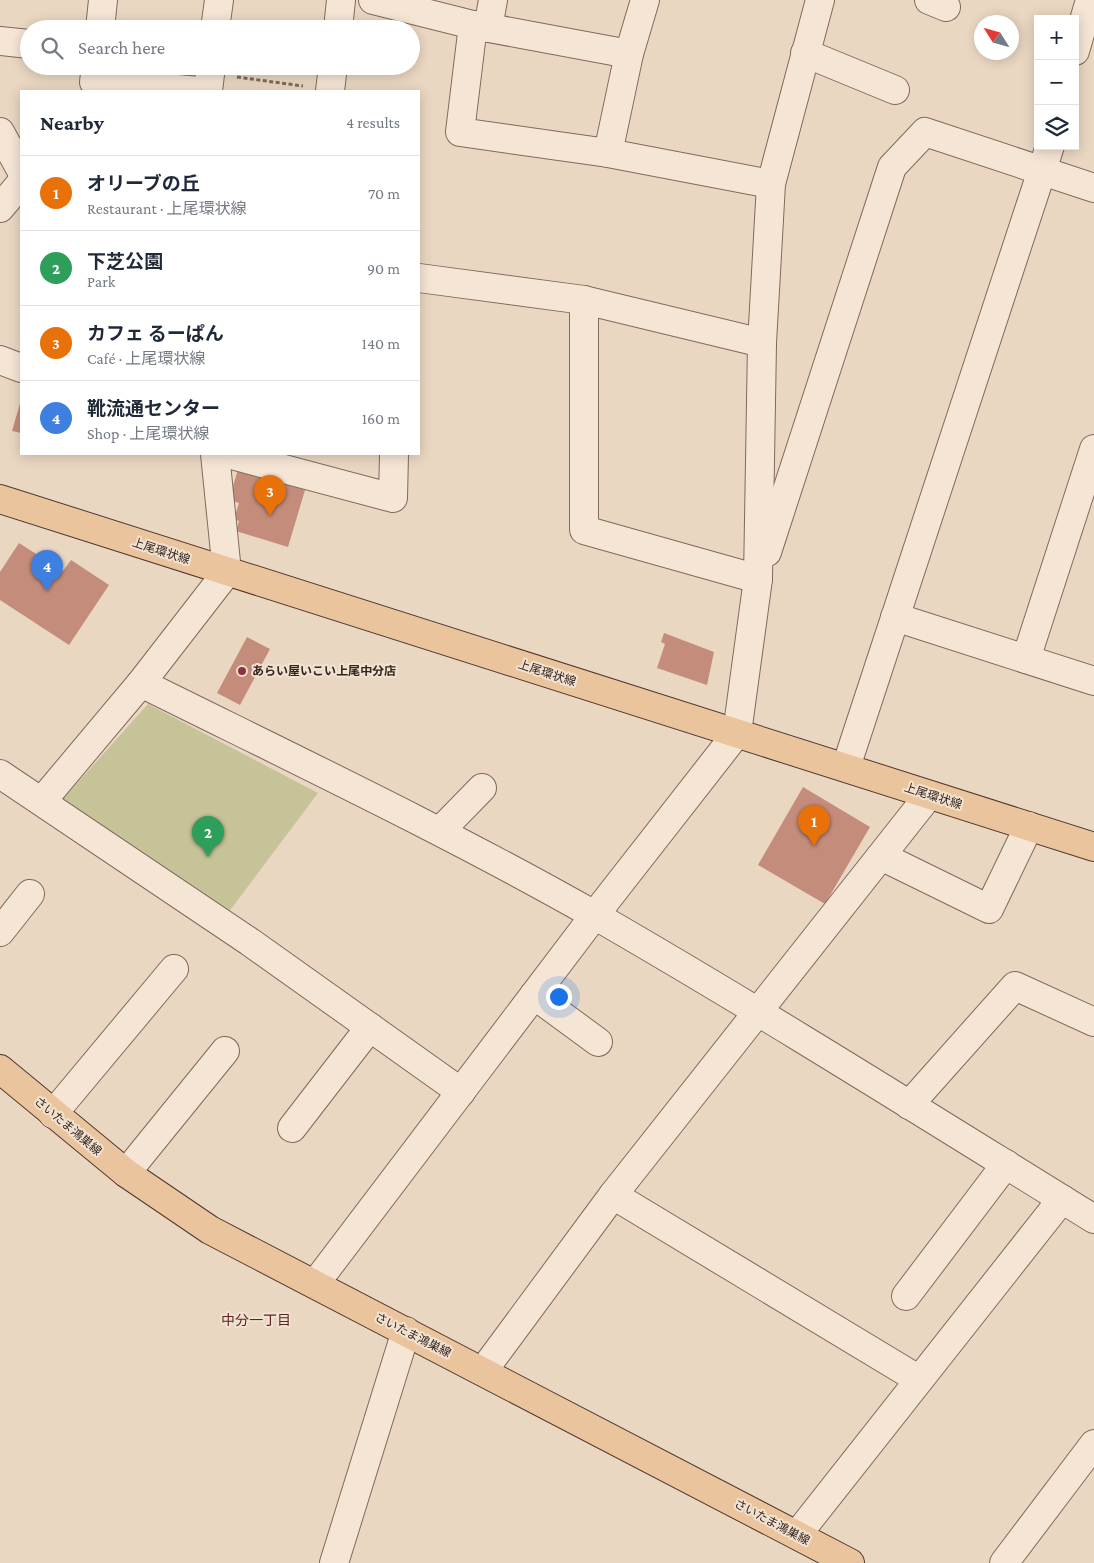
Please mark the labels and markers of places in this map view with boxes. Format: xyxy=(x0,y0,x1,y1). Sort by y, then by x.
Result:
pin: 3 xyxy=(254,475,286,516)
pin: 4 xyxy=(31,550,63,591)
place label: あらい屋いこい上尾中分店 xyxy=(252,664,396,678)
marker: あらい屋いこい上尾中分店 xyxy=(236,665,248,677)
pin: 1 xyxy=(798,805,830,846)
pin: 2 xyxy=(192,816,224,857)

